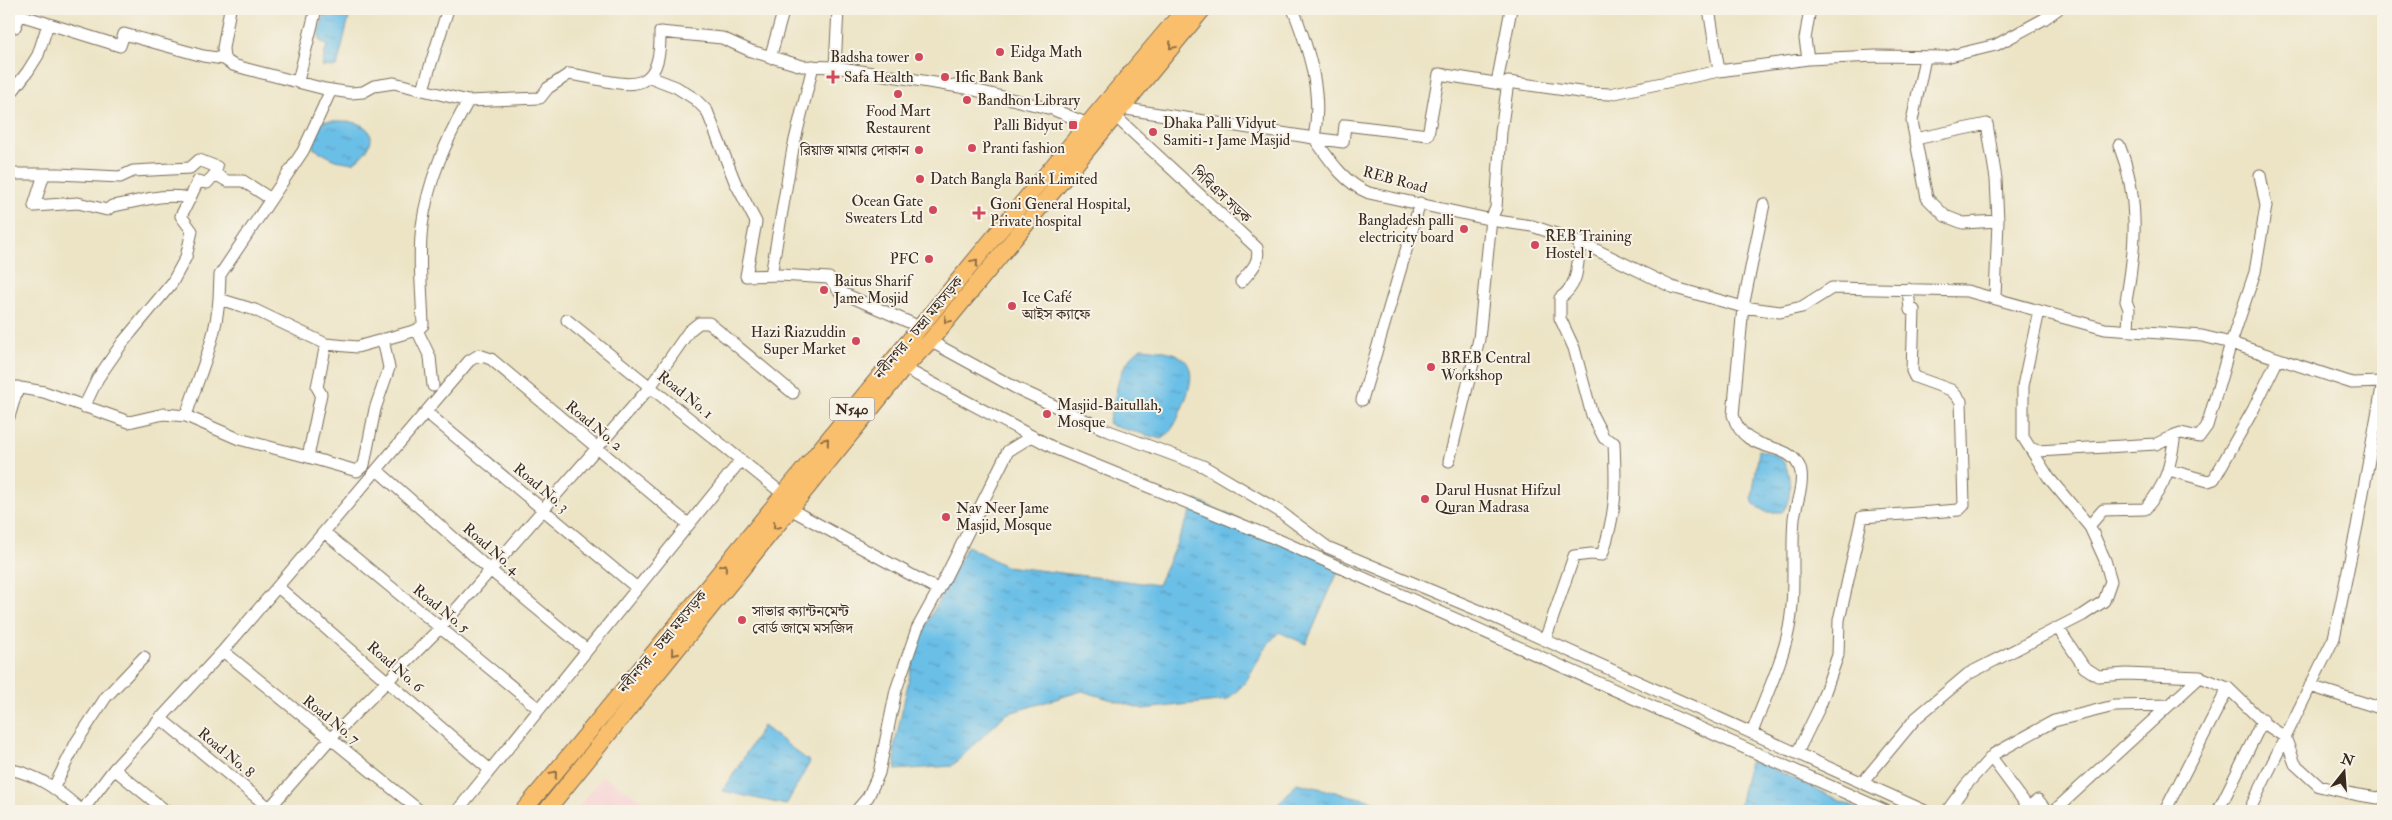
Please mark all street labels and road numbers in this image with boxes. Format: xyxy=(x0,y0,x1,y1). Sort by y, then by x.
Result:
street label: পিবিএস সড়ক xyxy=(1187,162,1255,228)
street label: REB Road xyxy=(1361,162,1430,198)
street label: নবীনগর - চন্দ্রা মহাসড়ক xyxy=(870,272,968,384)
street label: Road No. 1 xyxy=(653,367,717,423)
street label: Road No. 2 xyxy=(562,397,627,456)
road number: N540 xyxy=(830,398,874,420)
street label: Road No. 3 xyxy=(509,459,573,517)
street label: Road No. 4 xyxy=(459,519,524,579)
street label: Road No. 5 xyxy=(409,580,474,638)
street label: নবীনগর - চন্দ্রা মহাসড়ক xyxy=(614,586,712,698)
street label: Road No. 6 xyxy=(363,637,428,698)
street label: Road No. 7 xyxy=(299,691,363,749)
street label: Road No. 8 xyxy=(194,724,258,782)

